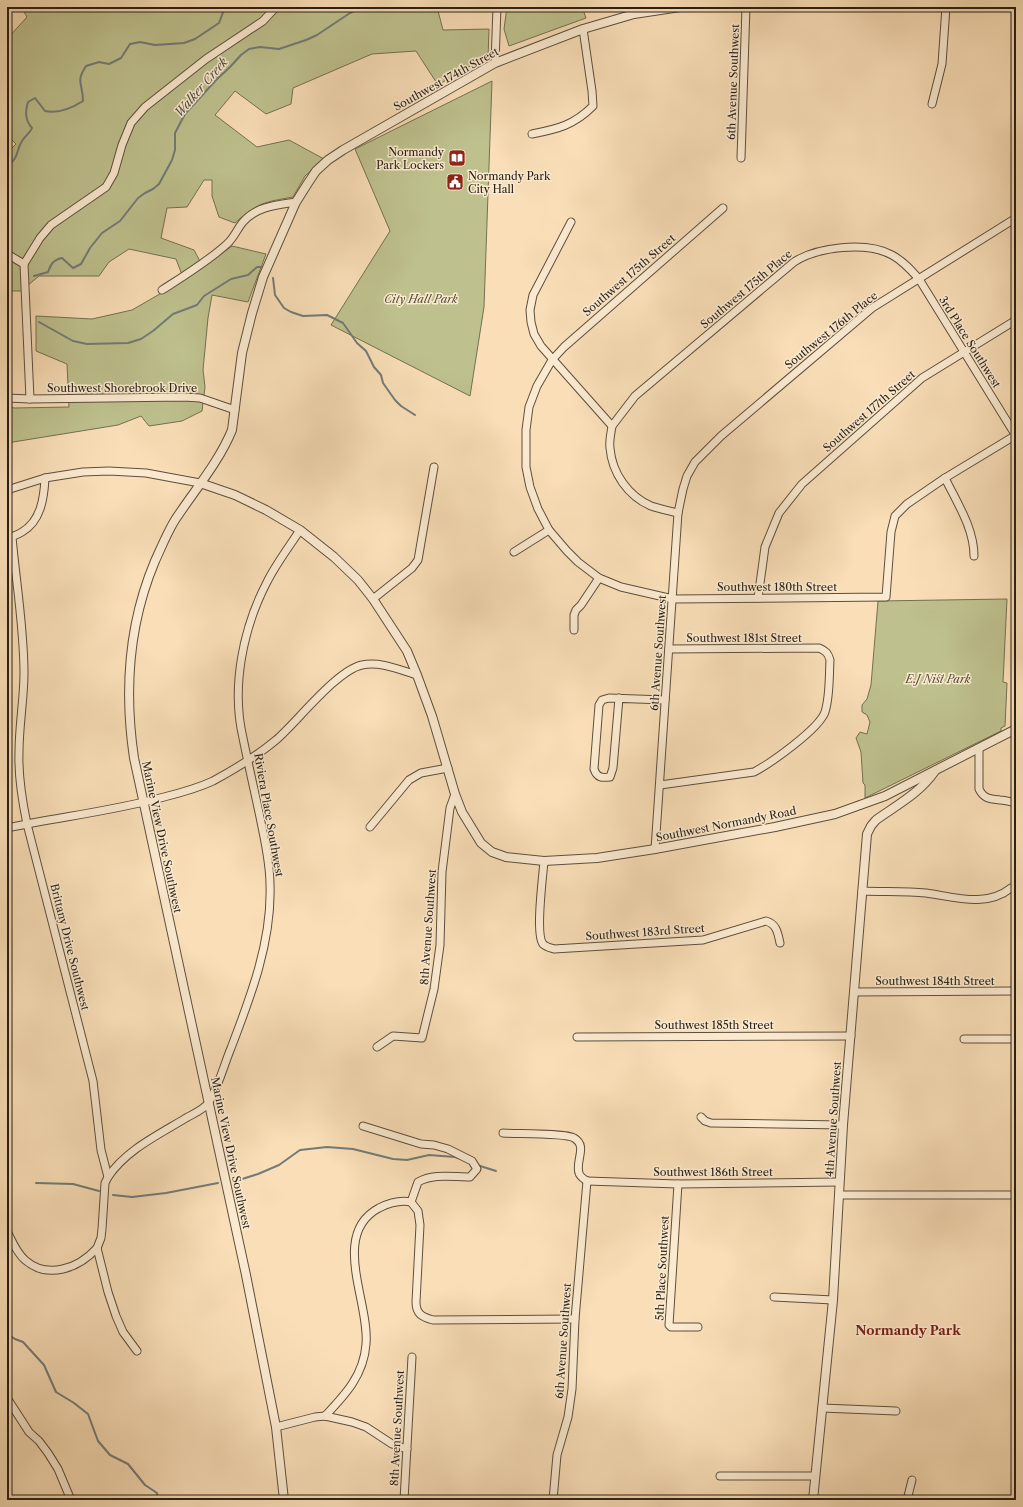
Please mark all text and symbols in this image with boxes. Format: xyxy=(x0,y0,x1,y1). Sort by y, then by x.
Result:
street label: 6th Avenue Southwest xyxy=(724,24,742,140)
street label: Southwest 174th Street xyxy=(391,44,501,114)
water label: Walker Creek xyxy=(171,54,231,120)
place label: Normandy Park Lockers xyxy=(376,145,445,172)
library icon: Normandy Park Lockers xyxy=(447,148,467,168)
place label: Normandy Park City Hall xyxy=(468,169,551,196)
public building icon: Normandy Park City Hall xyxy=(445,172,465,192)
street label: Southwest 175th Street xyxy=(580,231,678,319)
street label: Southwest 175th Place xyxy=(697,247,795,331)
street label: Southwest 176th Place xyxy=(782,288,880,372)
park label: City Hall Park xyxy=(384,292,458,306)
street label: 3rd Place Southwest xyxy=(936,294,1004,391)
street label: Southwest 177th Street xyxy=(820,367,918,455)
street label: Southwest Shorebrook Drive xyxy=(47,381,197,395)
street label: Southwest 180th Street xyxy=(717,580,837,594)
street label: 6th Avenue Southwest xyxy=(647,595,669,711)
street label: Southwest 181st Street xyxy=(686,631,802,645)
park label: E.J Nist Park xyxy=(905,672,971,686)
street label: Riviera Place Southwest xyxy=(251,752,287,878)
street label: Marine View Drive Southwest xyxy=(139,760,185,914)
street label: Southwest Normandy Road xyxy=(655,803,798,844)
street label: 8th Avenue Southwest xyxy=(417,869,439,985)
street label: Brittany Drive Southwest xyxy=(47,882,93,1012)
street label: Southwest 183rd Street xyxy=(585,921,705,943)
street label: Southwest 184th Street xyxy=(875,974,995,988)
street label: Southwest 185th Street xyxy=(654,1018,774,1032)
street label: 4th Avenue Southwest xyxy=(822,1061,844,1177)
street label: Marine View Drive Southwest xyxy=(208,1076,254,1230)
street label: Southwest 186th Street xyxy=(653,1165,773,1179)
street label: 5th Place Southwest xyxy=(652,1215,672,1321)
street label: 6th Avenue Southwest xyxy=(552,1283,574,1399)
district label: Normandy Park xyxy=(855,1322,961,1338)
street label: 8th Avenue Southwest xyxy=(387,1370,407,1486)

